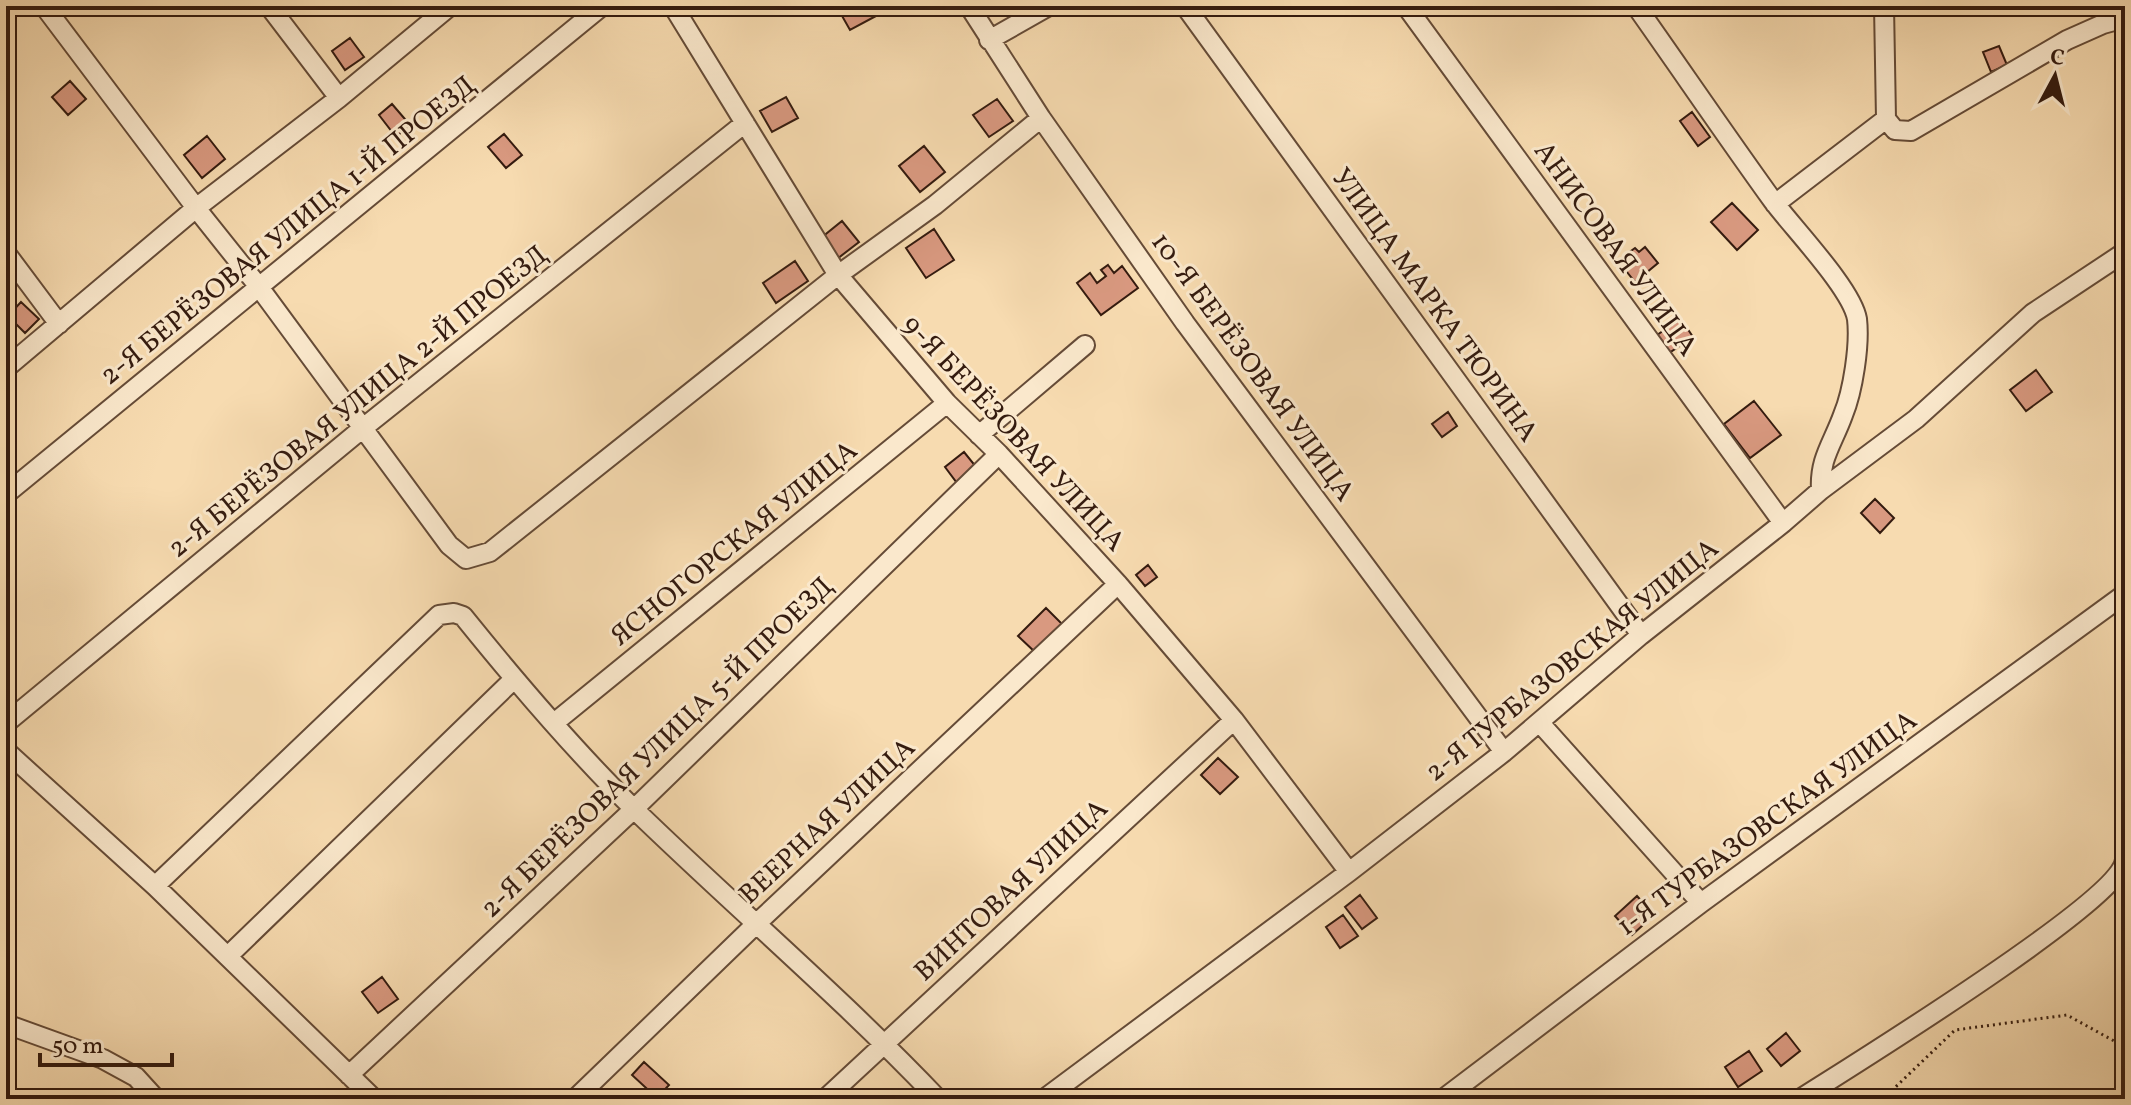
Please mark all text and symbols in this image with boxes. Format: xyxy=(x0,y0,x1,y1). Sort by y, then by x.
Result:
north arrow xyxy=(2015,36,2095,116)
text: С xyxy=(2048,42,2066,75)
street label: 2-Я БЕРЁЗОВАЯ УЛИЦА 1-Й ПРОЕЗД xyxy=(92,67,485,395)
street label: АНИСОВАЯ УЛИЦА xyxy=(1524,134,1706,365)
street label: УЛИЦА МАРКА ТЮРИНА xyxy=(1321,160,1547,451)
street label: 10-Я БЕРЁЗОВАЯ УЛИЦА xyxy=(1141,225,1363,510)
street label: 2-Я БЕРЁЗОВАЯ УЛИЦА 2-Й ПРОЕЗД xyxy=(160,236,557,568)
street label: 9-Я БЕРЁЗОВАЯ УЛИЦА xyxy=(893,307,1134,561)
street label: ЯСНОГОРСКАЯ УЛИЦА xyxy=(603,432,867,656)
street label: 2-Я ТУРБАЗОВСКАЯ УЛИЦА xyxy=(1418,530,1728,792)
street label: 2-Я БЕРЁЗОВАЯ УЛИЦА 5-Й ПРОЕЗД xyxy=(473,568,843,928)
street label: 1-Я ТУРБАЗОВСКАЯ УЛИЦА xyxy=(1609,702,1926,946)
street label: ВЕЕРНАЯ УЛИЦА xyxy=(731,729,925,914)
street label: ВИНТОВАЯ УЛИЦА xyxy=(906,790,1117,991)
scale bar xyxy=(40,1017,172,1067)
text: 50 m xyxy=(52,1030,104,1064)

